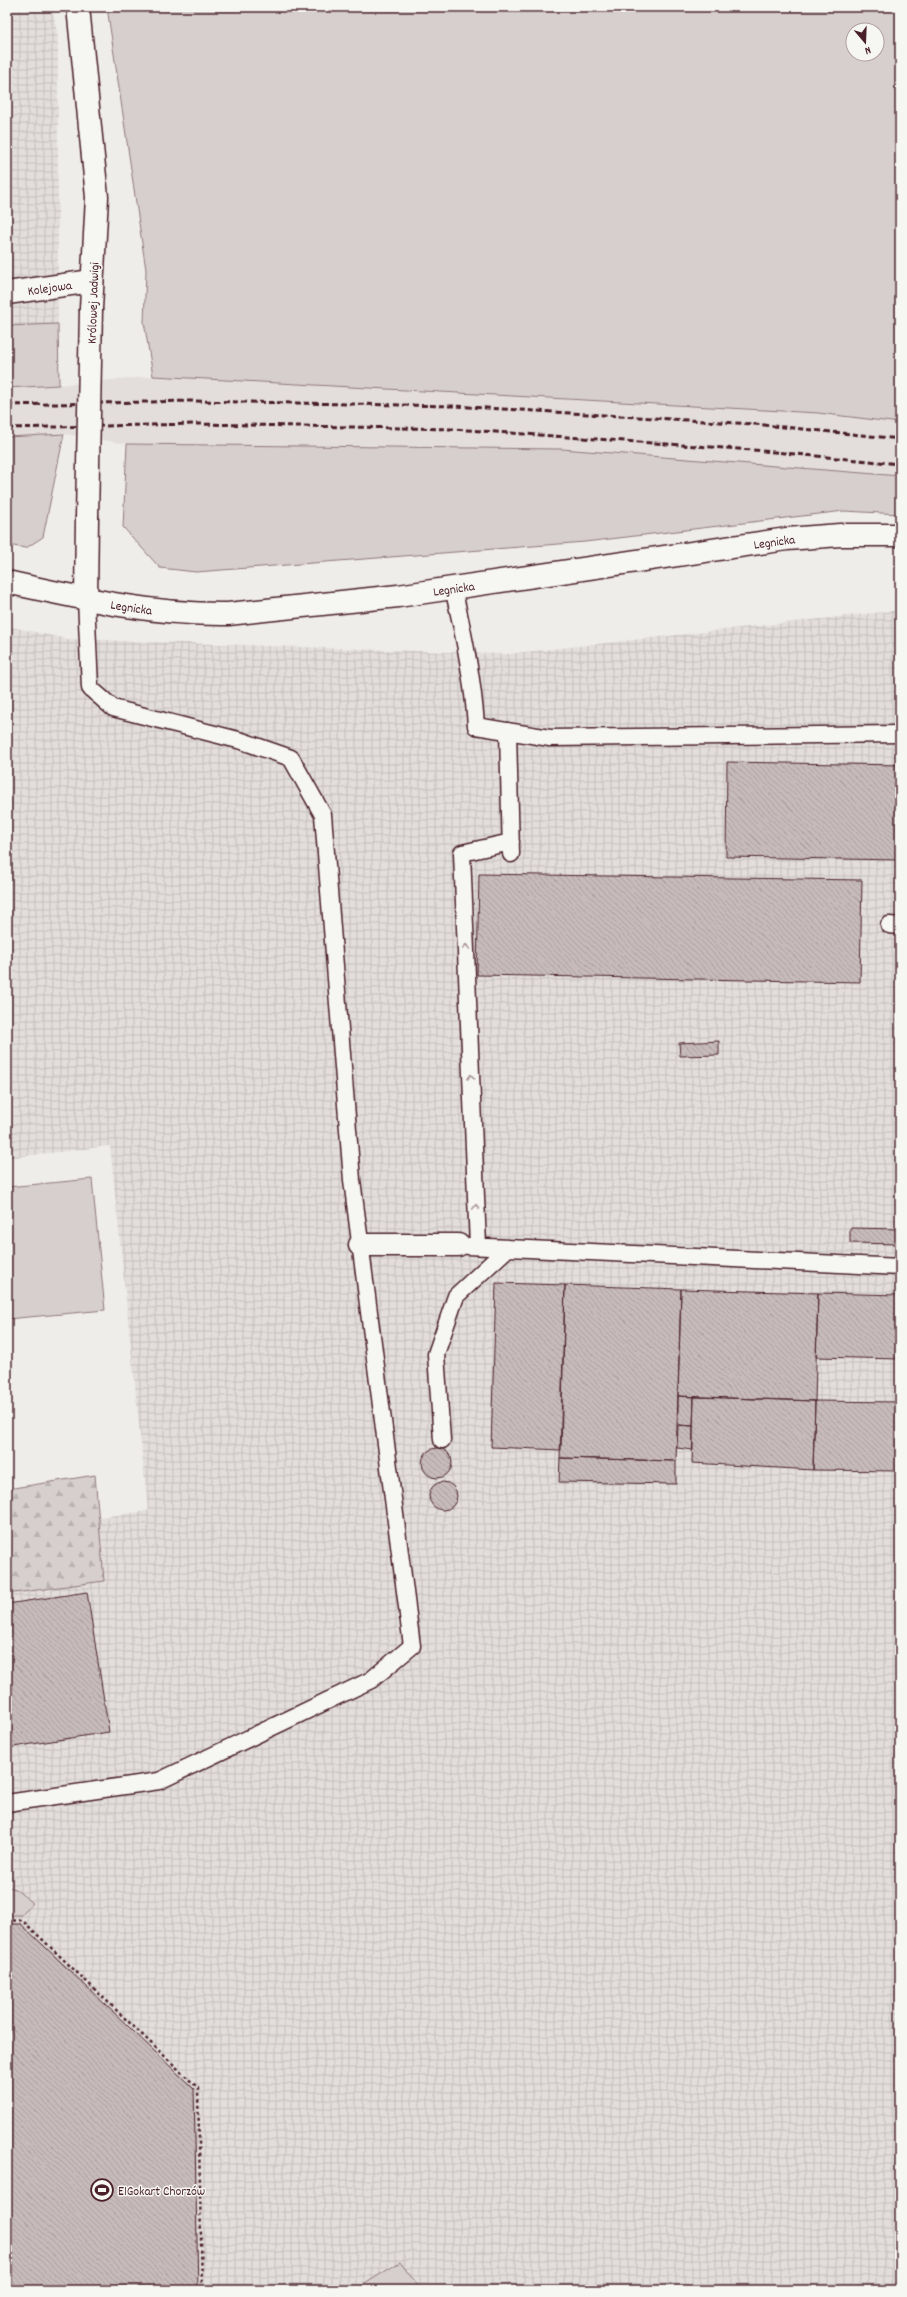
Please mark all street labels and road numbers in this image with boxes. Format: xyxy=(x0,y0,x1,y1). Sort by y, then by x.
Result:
street label: Królowej Jadwigi xyxy=(84,261,105,344)
street label: Kolejowa xyxy=(27,277,74,302)
street label: Legnicka xyxy=(752,531,797,556)
street label: Legnicka xyxy=(432,578,477,603)
street label: Legnicka xyxy=(109,596,154,622)

